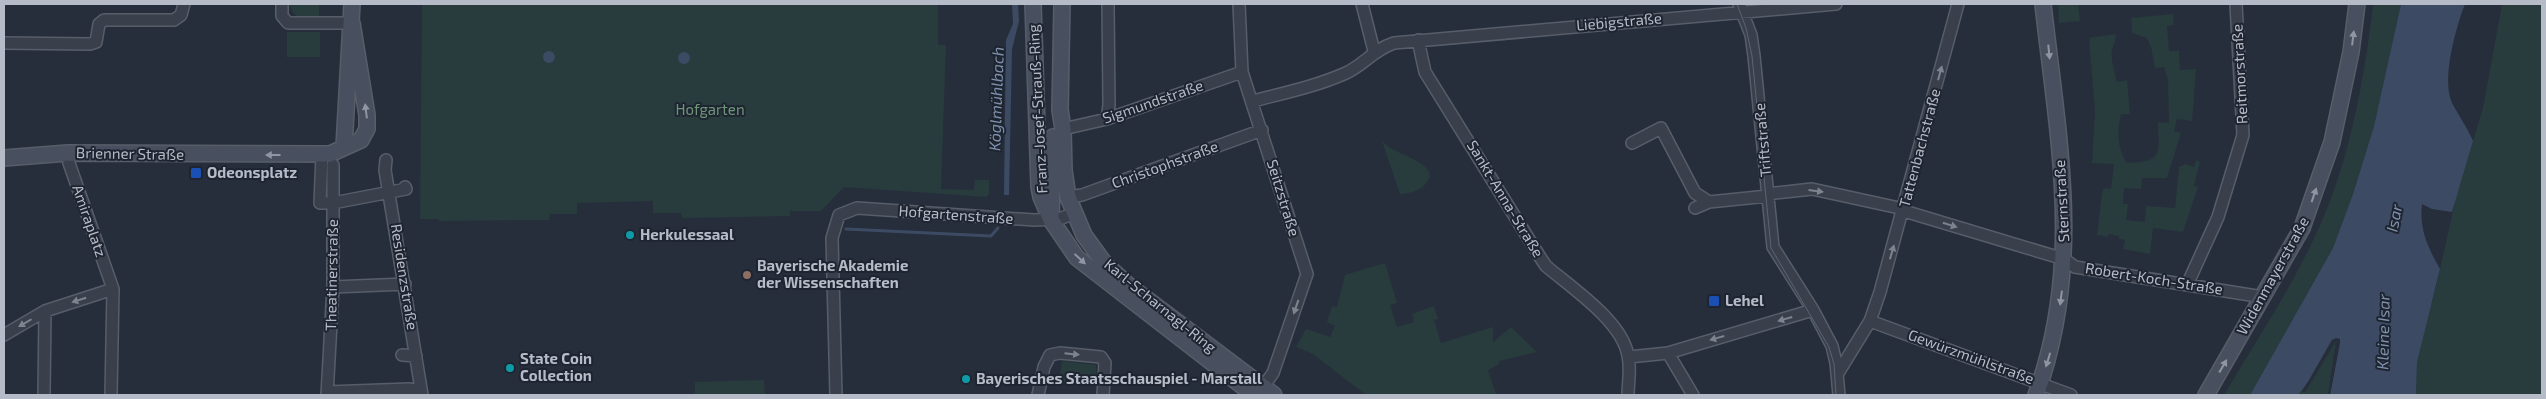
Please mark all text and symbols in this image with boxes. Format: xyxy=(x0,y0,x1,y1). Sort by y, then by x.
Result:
street label: Liebigstraße xyxy=(1575,8,1662,34)
street label: Franz-Josef-Strauß-Ring xyxy=(1024,23,1050,194)
street label: Reitmorstraße xyxy=(2227,24,2251,125)
one-way arrow xyxy=(2349,29,2357,45)
one-way arrow xyxy=(2045,45,2053,61)
water label: Köglmühlbach xyxy=(984,46,1007,151)
one-way arrow xyxy=(1936,65,1944,80)
street label: Sigmundstraße xyxy=(1100,75,1205,127)
street label: Tattenbachstraße xyxy=(1895,86,1944,209)
park label: Hofgarten xyxy=(675,100,745,118)
street label: Triftstraße xyxy=(1750,102,1774,178)
one-way arrow xyxy=(362,103,370,119)
street label: Christophstraße xyxy=(1109,136,1220,192)
street label: Sankt-Anna-Straße xyxy=(1464,137,1548,260)
street label: Brienner Straße xyxy=(76,143,184,163)
one-way arrow xyxy=(265,151,281,159)
street label: Seitzstraße xyxy=(1264,157,1304,238)
street label: Sternstraße xyxy=(2050,159,2072,243)
place label: Odeonsplatz xyxy=(207,163,297,181)
marker: Odeonsplatz xyxy=(189,166,203,180)
street label: Amiraplatz xyxy=(69,182,111,259)
one-way arrow xyxy=(1808,187,1824,195)
one-way arrow xyxy=(2310,187,2318,202)
street label: Hofgartenstraße xyxy=(898,201,1014,227)
water label: Isar xyxy=(2382,202,2406,233)
street label: Widenmayerstraße xyxy=(2232,213,2312,338)
street label: Theatinerstraße xyxy=(321,219,341,331)
one-way arrow xyxy=(1943,221,1958,229)
street label: Residenzstraße xyxy=(388,222,422,331)
place label: Herkulessaal xyxy=(640,225,734,243)
marker: Herkulessaal xyxy=(624,229,636,241)
one-way arrow xyxy=(1888,244,1896,259)
one-way arrow xyxy=(1073,253,1085,265)
street label: Karl-Scharnagl-Ring xyxy=(1101,255,1221,356)
place label: Bayerische Akademie der Wissenschaften xyxy=(757,256,908,291)
street label: Robert-Koch-Straße xyxy=(2084,258,2224,298)
marker: Bayerische Akademie der Wissenschaften xyxy=(741,269,753,281)
place label: Lehel xyxy=(1725,291,1764,309)
one-way arrow xyxy=(2057,291,2065,307)
water label: Kleine Isar xyxy=(2372,293,2393,370)
marker: Lehel xyxy=(1707,294,1721,308)
one-way arrow xyxy=(71,296,86,304)
one-way arrow xyxy=(1292,299,1299,314)
one-way arrow xyxy=(1777,315,1792,323)
one-way arrow xyxy=(18,319,31,328)
street label: Gewürzmühlstraße xyxy=(1906,325,2037,387)
one-way arrow xyxy=(1710,335,1725,343)
place label: State Coin Collection xyxy=(520,349,592,384)
one-way arrow xyxy=(1064,350,1080,358)
one-way arrow xyxy=(2043,353,2051,368)
one-way arrow xyxy=(2218,359,2227,372)
marker: State Coin Collection xyxy=(504,362,516,374)
place label: Bayerisches Staatsschauspiel - Marstall xyxy=(976,369,1262,388)
marker: Bayerisches Staatsschauspiel - Marstall xyxy=(960,373,972,385)

